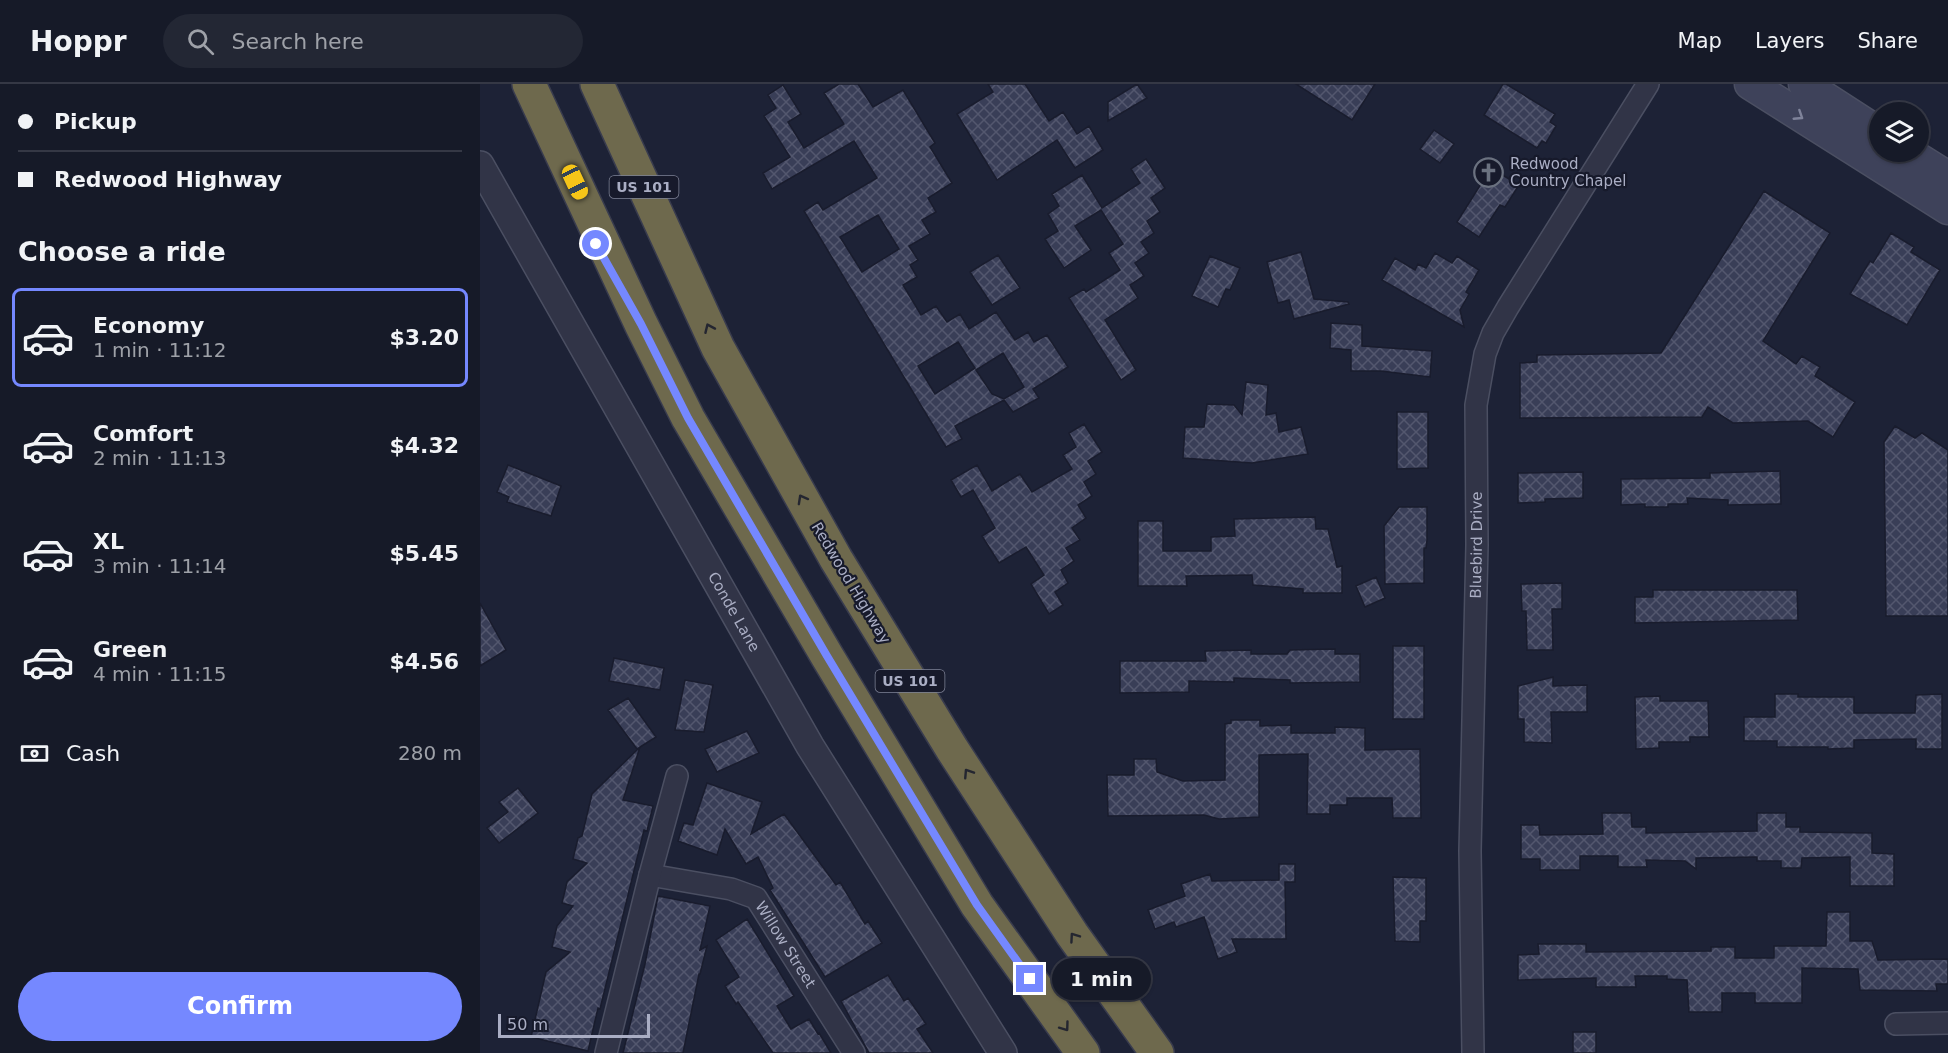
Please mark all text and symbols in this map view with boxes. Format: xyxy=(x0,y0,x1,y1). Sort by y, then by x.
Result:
search box xyxy=(163,14,583,68)
text: Hoppr xyxy=(30,25,127,58)
icon: search xyxy=(184,25,217,58)
text: Search here xyxy=(232,29,364,54)
text: Map xyxy=(1678,29,1722,53)
text: Layers xyxy=(1755,29,1824,53)
text: Share xyxy=(1857,29,1918,53)
map controls xyxy=(1869,102,1929,162)
button: layers xyxy=(1869,102,1929,162)
one-way arrow xyxy=(1793,108,1804,119)
text: Pickup xyxy=(54,109,137,134)
place label: Redwood Country Chapel xyxy=(1510,155,1626,190)
church icon: Redwood Country Chapel xyxy=(1473,157,1505,189)
car xyxy=(559,162,591,202)
text: Redwood Highway xyxy=(54,167,282,192)
road number: US 101 xyxy=(610,176,678,198)
route start xyxy=(582,230,609,257)
text: Choose a ride xyxy=(18,236,226,267)
icon: car xyxy=(21,311,75,365)
text: Economy xyxy=(93,313,204,338)
one-way arrow xyxy=(704,323,716,334)
text: $3.20 xyxy=(389,325,459,350)
text: 1 min · 11:12 xyxy=(93,338,227,362)
icon: car xyxy=(21,419,75,473)
text: Comfort xyxy=(93,421,193,446)
text: $4.32 xyxy=(389,433,459,458)
text: 2 min · 11:13 xyxy=(93,446,227,470)
street label: Bluebird Drive xyxy=(1467,491,1486,599)
one-way arrow xyxy=(798,494,809,505)
street label: Redwood Highway xyxy=(808,519,894,647)
icon: car xyxy=(21,527,75,581)
text: XL xyxy=(93,529,124,554)
text: $5.45 xyxy=(389,541,459,566)
text: 3 min · 11:14 xyxy=(93,554,227,578)
street label: Conde Lane xyxy=(704,569,764,655)
icon: car xyxy=(21,635,75,689)
text: Green xyxy=(93,637,167,662)
text: $4.56 xyxy=(389,649,459,674)
text: 4 min · 11:15 xyxy=(93,662,227,686)
road number: US 101 xyxy=(876,670,944,692)
icon: cash xyxy=(18,737,51,770)
text: Cash xyxy=(66,741,120,766)
text: 280 m xyxy=(398,741,462,765)
one-way arrow xyxy=(964,769,975,780)
street label: Willow Street xyxy=(751,898,820,991)
one-way arrow xyxy=(1070,932,1081,943)
callout: 1 min xyxy=(1051,958,1150,1000)
route end xyxy=(1016,965,1043,992)
text: 1 min xyxy=(1070,967,1133,991)
button: Confirm xyxy=(18,972,462,1041)
scale bar xyxy=(498,1011,650,1038)
text: 50 m xyxy=(507,1015,548,1034)
one-way arrow xyxy=(1058,1021,1069,1032)

